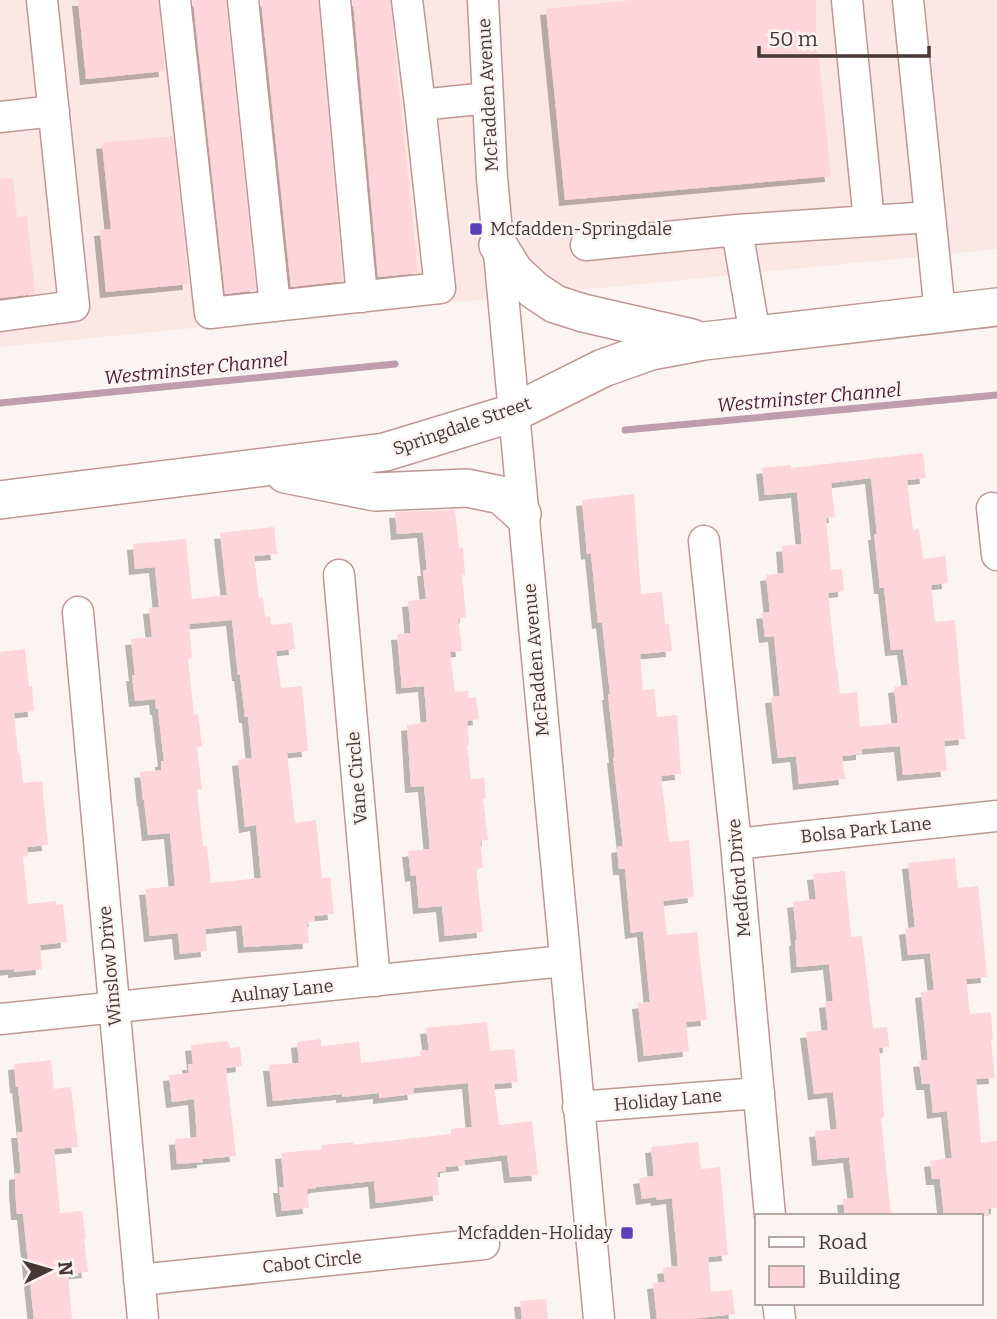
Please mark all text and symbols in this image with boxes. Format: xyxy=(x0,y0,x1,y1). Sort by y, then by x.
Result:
scale bar xyxy=(759,14,929,58)
street label: McFadden Avenue xyxy=(473,18,503,172)
text: 50 m xyxy=(769,26,818,52)
place label: Mcfadden-Springdale xyxy=(490,218,672,240)
marker: Mcfadden-Springdale xyxy=(468,221,484,237)
water label: Westminster Channel xyxy=(103,347,289,390)
water label: Westminster Channel xyxy=(716,378,902,417)
street label: Springdale Street xyxy=(390,392,535,460)
street label: McFadden Avenue xyxy=(518,582,554,738)
street label: Vane Circle xyxy=(342,730,372,826)
street label: Bolsa Park Lane xyxy=(800,812,932,848)
street label: Medford Drive xyxy=(723,818,755,938)
street label: Winslow Drive xyxy=(94,905,126,1027)
street label: Aulnay Lane xyxy=(230,975,334,1007)
street label: Holiday Lane xyxy=(613,1084,723,1116)
legend xyxy=(755,1214,983,1305)
place label: Mcfadden-Holiday xyxy=(457,1222,613,1244)
marker: Mcfadden-Holiday xyxy=(619,1225,635,1241)
text: Road xyxy=(818,1229,867,1255)
north arrow xyxy=(14,1235,84,1305)
street label: Cabot Circle xyxy=(261,1246,363,1278)
text: N xyxy=(53,1260,78,1277)
text: Building xyxy=(818,1264,901,1290)

